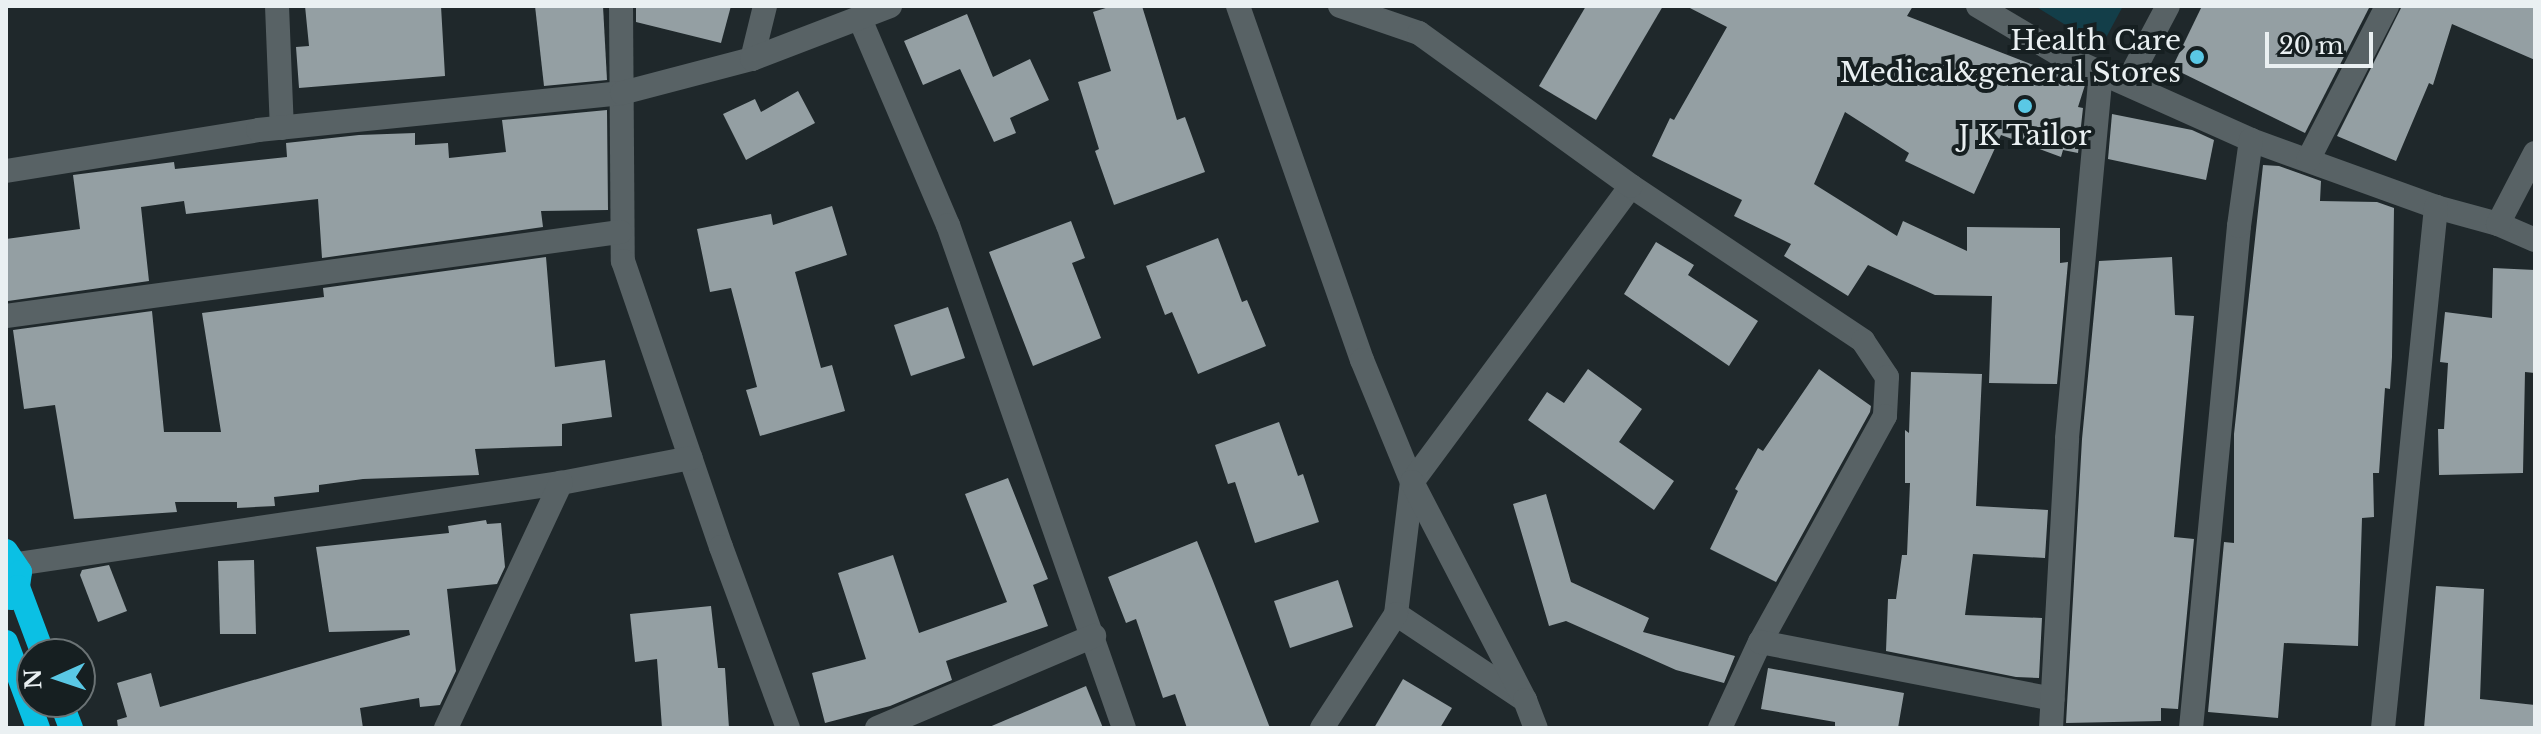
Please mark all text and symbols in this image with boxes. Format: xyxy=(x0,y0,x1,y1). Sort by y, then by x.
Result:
scale bar xyxy=(2269,16,2377,66)
place label: Health Care Medical&general Stores xyxy=(1840,24,2181,90)
text: 20 m xyxy=(2279,31,2344,60)
marker: Health Care Medical&general Stores xyxy=(2188,48,2206,66)
marker: J K Tailor xyxy=(2016,97,2034,115)
place label: J K Tailor xyxy=(1958,119,2092,153)
north arrow xyxy=(16,638,96,718)
text: N xyxy=(20,668,48,690)

